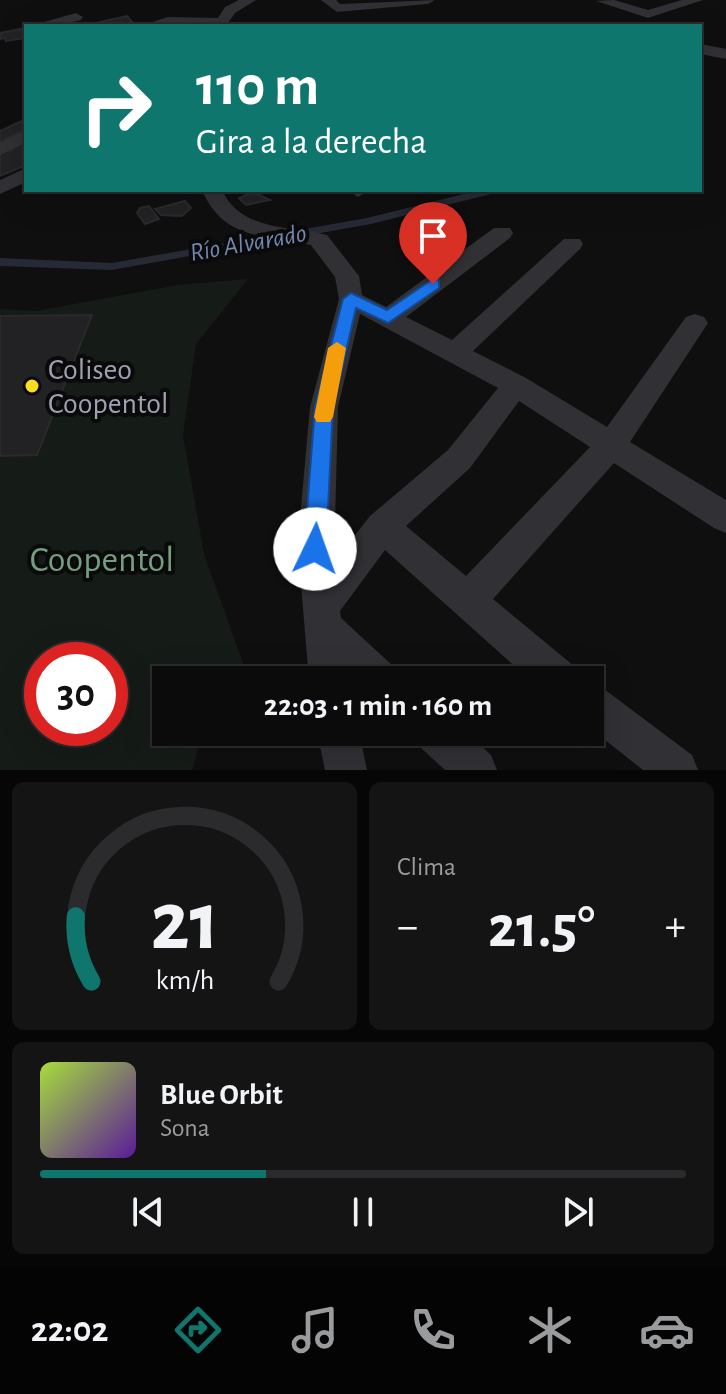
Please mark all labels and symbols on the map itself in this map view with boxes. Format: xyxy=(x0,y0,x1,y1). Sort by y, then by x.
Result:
pin xyxy=(399,202,467,284)
water label: Río Alvarado xyxy=(188,220,308,266)
place label: Coliseo Coopentol xyxy=(48,355,168,419)
marker: Coliseo Coopentol xyxy=(23,377,41,395)
position arrow xyxy=(273,507,357,591)
park label: Coopentol xyxy=(30,542,174,578)
speed limit sign: 30 xyxy=(24,642,128,746)

